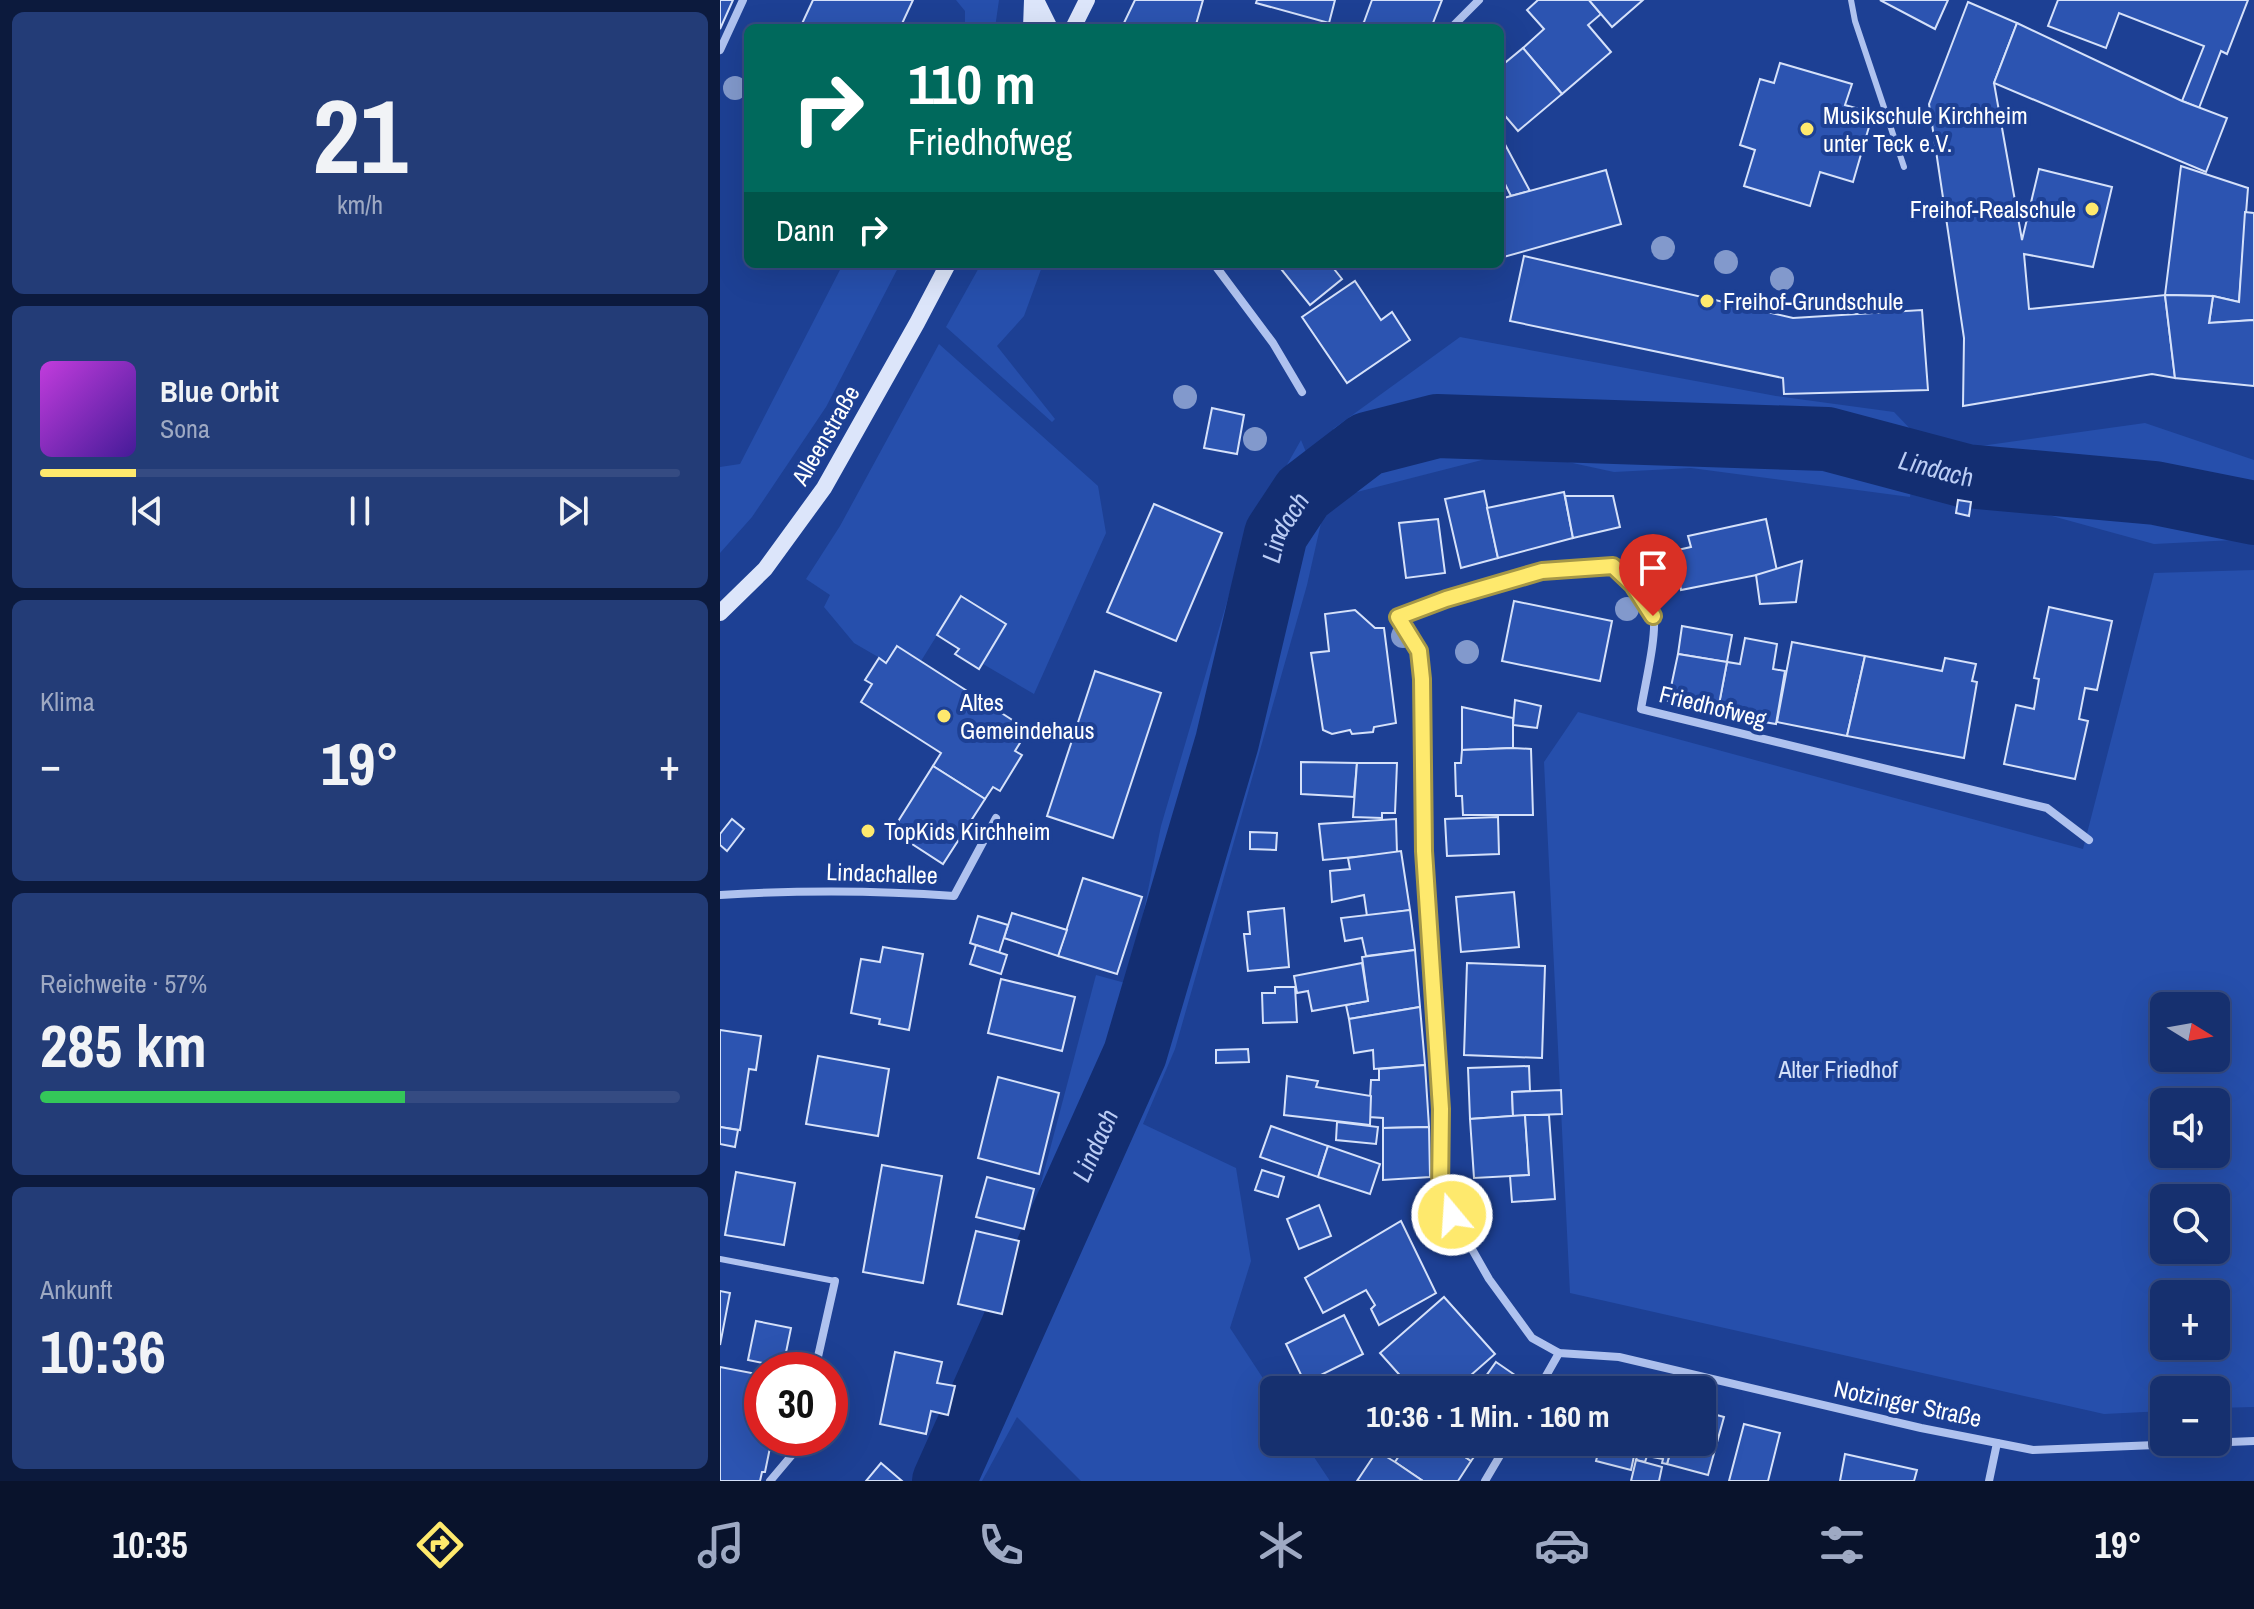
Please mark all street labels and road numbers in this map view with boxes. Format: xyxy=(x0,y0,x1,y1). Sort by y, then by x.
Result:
street label: Alleenstraße xyxy=(783,379,866,492)
street label: Friedhofweg xyxy=(1656,677,1770,735)
street label: Lindachallee xyxy=(826,855,938,891)
street label: Notzinger Straße xyxy=(1831,1372,1985,1434)

